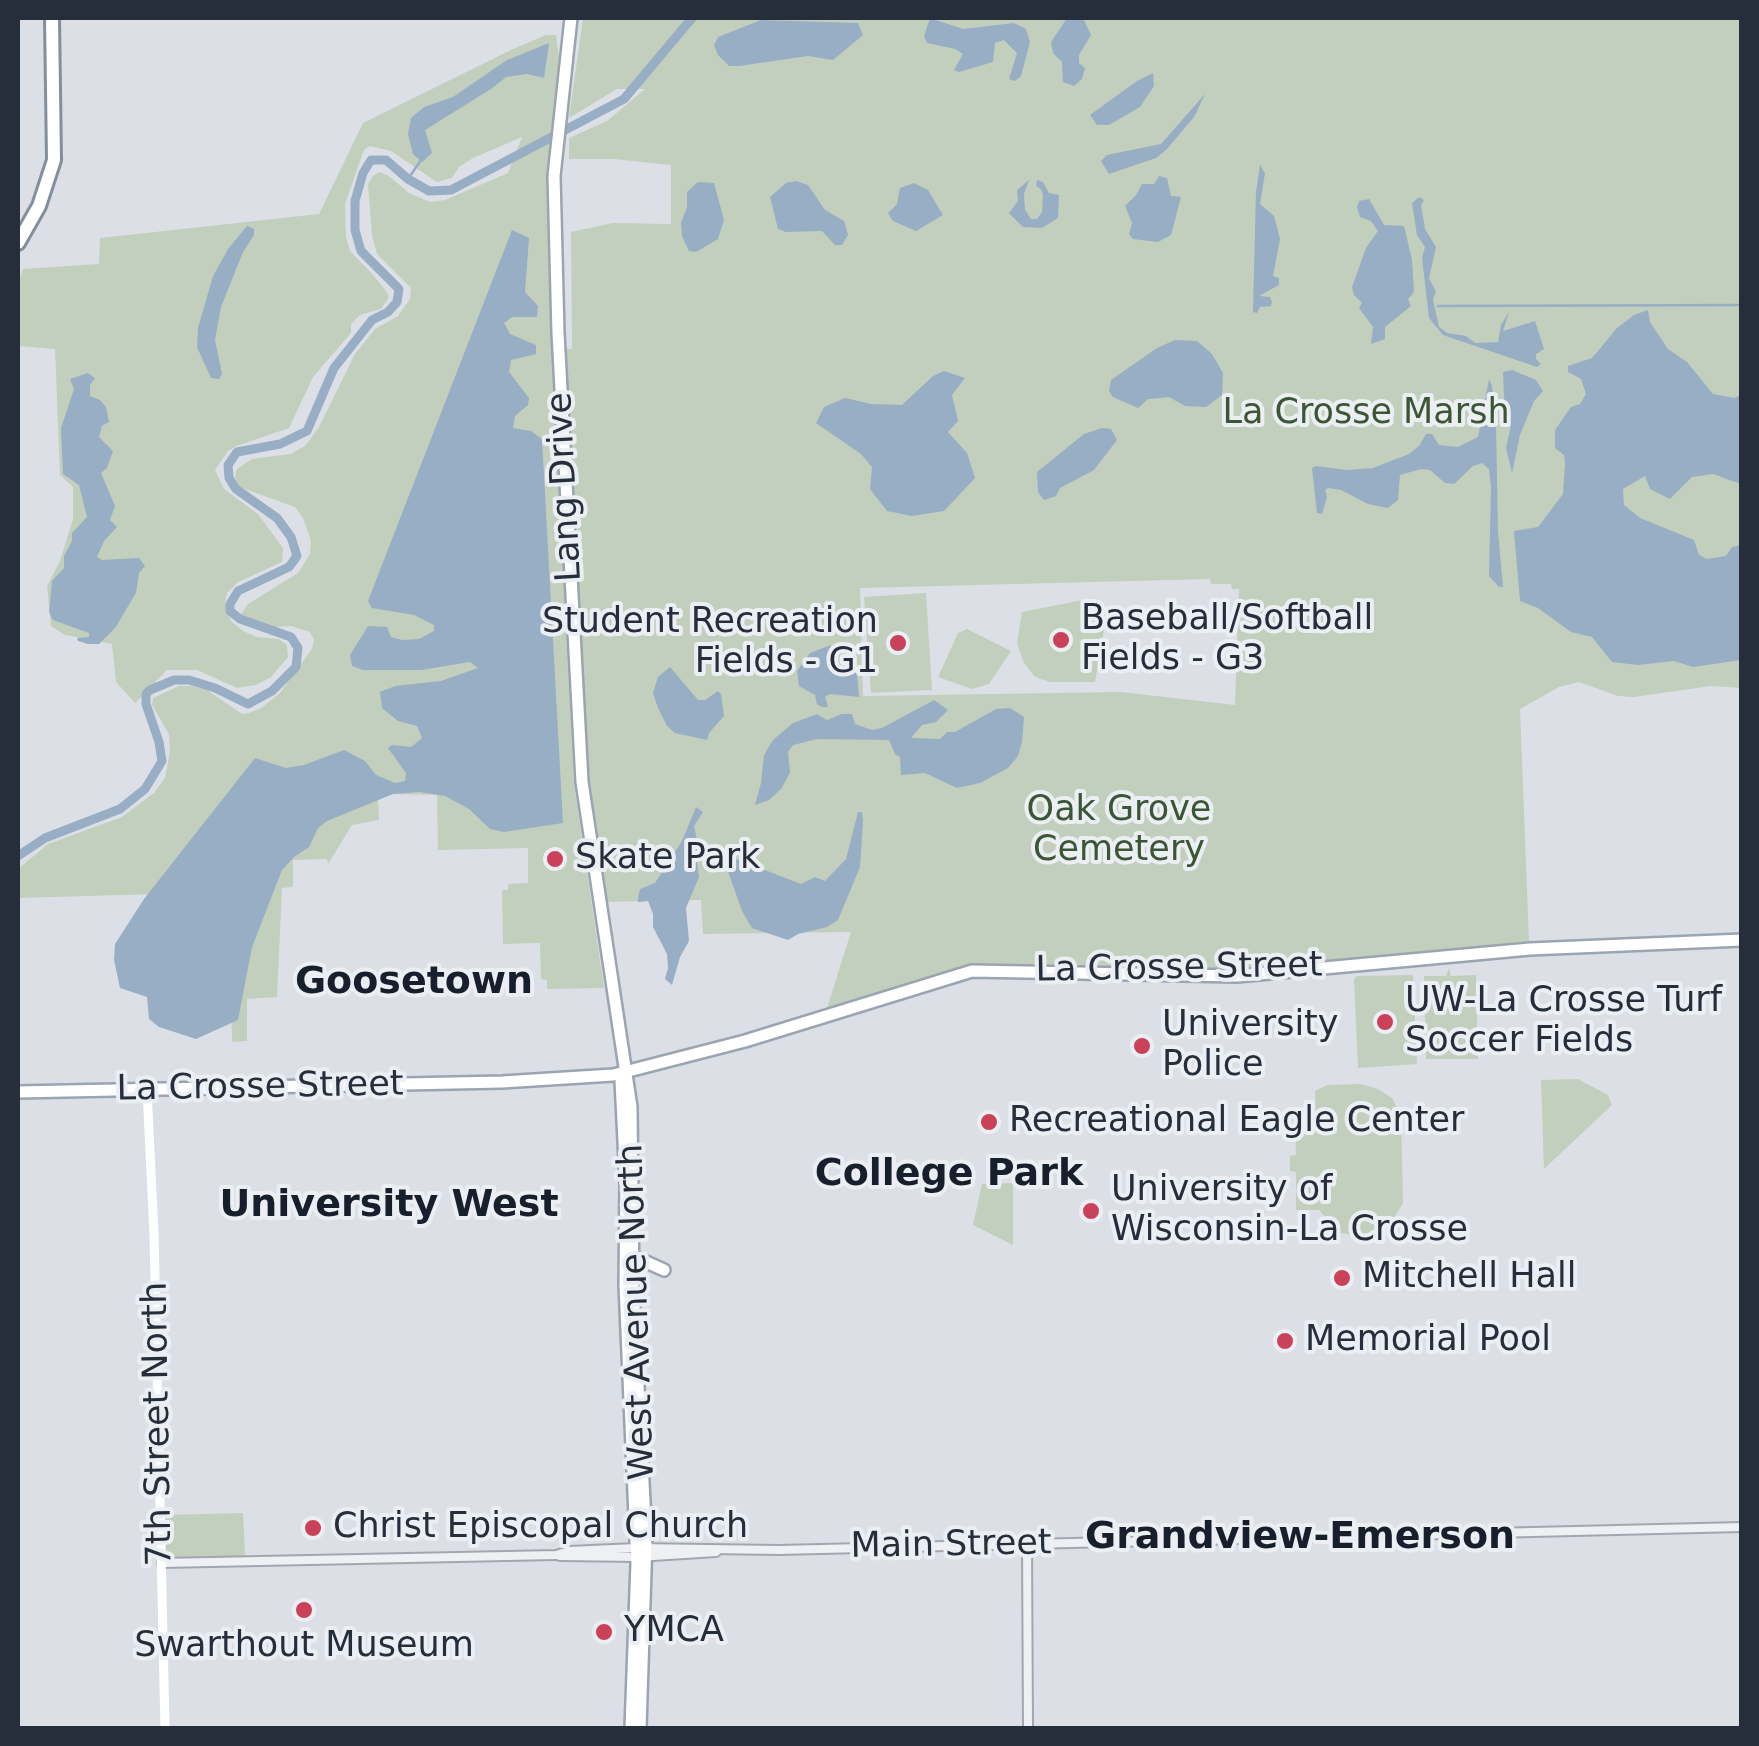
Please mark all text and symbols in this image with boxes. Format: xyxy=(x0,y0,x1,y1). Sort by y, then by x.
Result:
street label: Lang Drive xyxy=(540,391,592,583)
park label: La Crosse Marsh xyxy=(1222,393,1510,435)
place label: Baseball/Softball Fields - G3 xyxy=(1081,599,1373,681)
place label: Student Recreation Fields - G1 xyxy=(542,602,878,684)
marker: Baseball/Softball Fields - G3 xyxy=(1050,629,1072,651)
marker: Student Recreation Fields - G1 xyxy=(887,632,909,654)
park label: Oak Grove Cemetery xyxy=(1027,790,1211,872)
place label: Skate Park xyxy=(575,838,760,880)
marker: Skate Park xyxy=(544,848,566,870)
street label: La Crosse Street xyxy=(1035,945,1323,993)
district label: Goosetown xyxy=(295,960,533,1006)
place label: UW-La Crosse Turf Soccer Fields xyxy=(1405,981,1722,1063)
place label: University Police xyxy=(1162,1005,1339,1087)
marker: UW-La Crosse Turf Soccer Fields xyxy=(1374,1011,1396,1033)
marker: University Police xyxy=(1131,1035,1153,1057)
street label: La Crosse Street xyxy=(116,1064,404,1112)
place label: Recreational Eagle Center xyxy=(1009,1101,1464,1143)
marker: Recreational Eagle Center xyxy=(978,1111,1000,1133)
street label: West Avenue North xyxy=(611,1143,665,1481)
district label: College Park xyxy=(815,1152,1083,1198)
place label: University of Wisconsin-La Crosse xyxy=(1111,1170,1468,1252)
district label: University West xyxy=(219,1183,559,1229)
marker: University of Wisconsin-La Crosse xyxy=(1080,1200,1102,1222)
place label: Mitchell Hall xyxy=(1362,1257,1576,1299)
marker: Mitchell Hall xyxy=(1331,1267,1353,1289)
street label: 7th Street North xyxy=(136,1281,182,1567)
place label: Memorial Pool xyxy=(1305,1320,1551,1362)
marker: Memorial Pool xyxy=(1274,1330,1296,1352)
place label: Christ Episcopal Church xyxy=(333,1507,748,1549)
district label: Grandview-Emerson xyxy=(1085,1515,1515,1561)
marker: Christ Episcopal Church xyxy=(302,1517,324,1539)
street label: Main Street xyxy=(850,1523,1052,1569)
marker: Swarthout Museum xyxy=(293,1599,315,1621)
place label: YMCA xyxy=(624,1611,724,1653)
marker: YMCA xyxy=(593,1621,615,1643)
place label: Swarthout Museum xyxy=(134,1626,474,1668)

